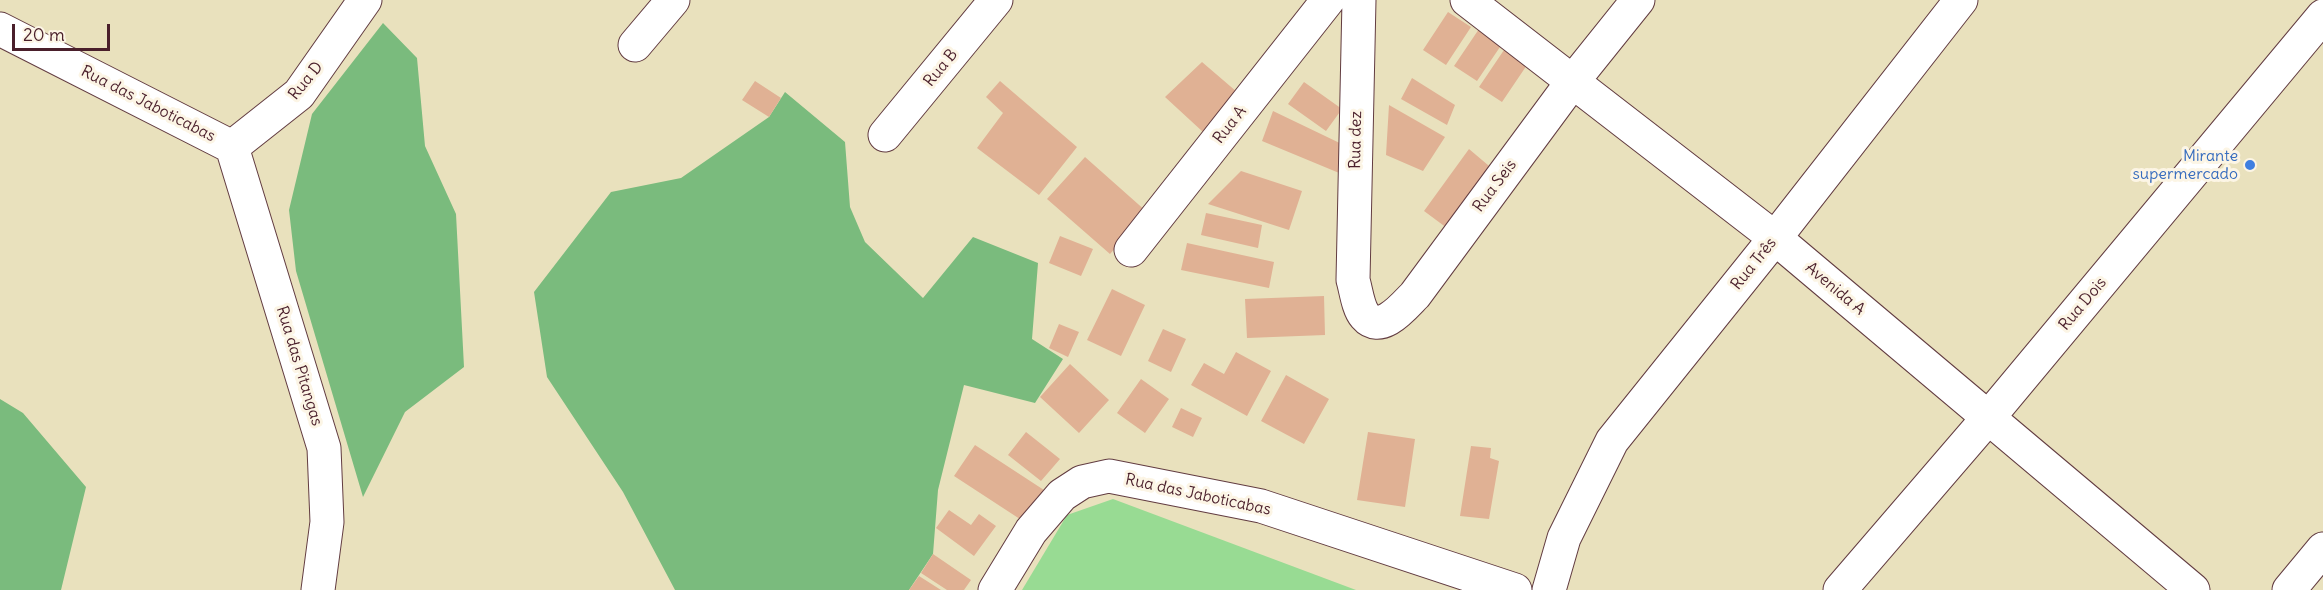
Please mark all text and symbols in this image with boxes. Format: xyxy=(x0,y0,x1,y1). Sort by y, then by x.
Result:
scale bar xyxy=(15,12,112,50)
text: 20 m xyxy=(23,23,65,46)
street label: Rua B xyxy=(920,45,962,91)
street label: Rua D xyxy=(285,58,327,104)
street label: Rua das Jaboticabas xyxy=(78,62,218,146)
street label: Rua A xyxy=(1209,102,1251,148)
street label: Rua dez xyxy=(1346,111,1366,169)
place label: Mirante supermercado xyxy=(2133,146,2238,184)
street label: Rua Seis xyxy=(1469,156,1521,216)
marker: Mirante supermercado xyxy=(2243,158,2257,172)
street label: Rua Três xyxy=(1727,234,1781,294)
street label: Avenida A xyxy=(1801,258,1869,320)
street label: Rua Dois xyxy=(2055,274,2111,334)
street label: Rua das Pitangas xyxy=(272,304,326,428)
street label: Rua das Jaboticabas xyxy=(1123,470,1273,520)

